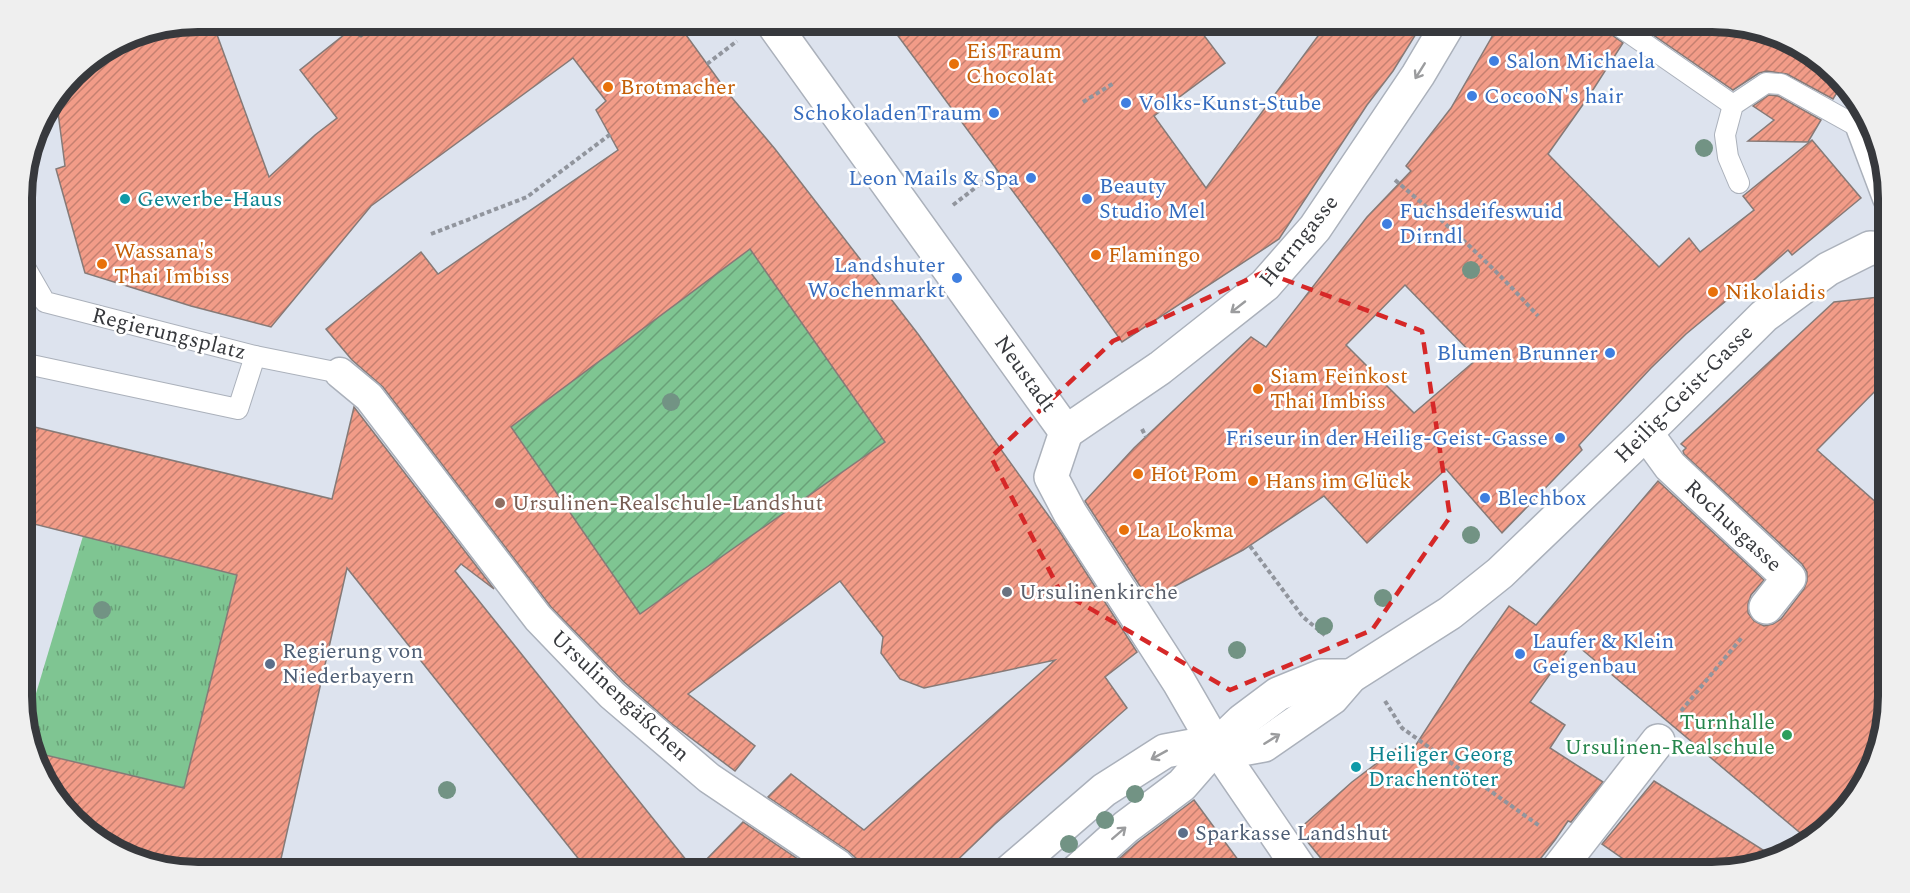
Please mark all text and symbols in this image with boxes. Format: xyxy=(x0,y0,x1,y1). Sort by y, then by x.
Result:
place label: EisTraum Chocolat xyxy=(966,35,1062,93)
place label: Salon Michaela xyxy=(1506,45,1656,78)
marker: Salon Michaela xyxy=(1487,54,1501,68)
marker: EisTraum Chocolat xyxy=(947,57,961,71)
one-way arrow xyxy=(1413,62,1425,79)
place label: Brotmacher xyxy=(620,71,736,104)
marker: Brotmacher xyxy=(601,80,615,94)
place label: CocooN's hair xyxy=(1484,80,1624,113)
place label: Volks-Kunst-Stube xyxy=(1138,87,1321,120)
marker: CocooN's hair xyxy=(1465,89,1479,103)
marker: Volks-Kunst-Stube xyxy=(1119,96,1133,110)
place label: SchokoladenTraum xyxy=(793,97,982,130)
marker: SchokoladenTraum xyxy=(987,106,1001,120)
place label: Leon Mails & Spa xyxy=(848,162,1019,195)
place label: Beauty Studio Mel xyxy=(1099,170,1206,228)
marker: Leon Mails & Spa xyxy=(1024,171,1038,185)
place label: Gewerbe-Haus xyxy=(137,183,282,216)
street label: Herrngasse xyxy=(1251,188,1347,294)
marker: Gewerbe-Haus xyxy=(118,192,132,206)
marker: Beauty Studio Mel xyxy=(1080,192,1094,206)
place label: Fuchsdeifeswuid Dirndl xyxy=(1399,195,1563,253)
marker: Fuchsdeifeswuid Dirndl xyxy=(1380,217,1394,231)
place label: Wassana's Thai Imbiss xyxy=(114,235,230,293)
place label: Flamingo xyxy=(1108,239,1200,272)
marker: Flamingo xyxy=(1089,248,1103,262)
place label: Landshuter Wochenmarkt xyxy=(807,249,945,307)
marker: Wassana's Thai Imbiss xyxy=(95,257,109,271)
marker: Landshuter Wochenmarkt xyxy=(950,271,964,285)
place label: Nikolaidis xyxy=(1725,276,1826,309)
marker: Nikolaidis xyxy=(1706,285,1720,299)
street label: Regierungsplatz xyxy=(88,299,250,369)
one-way arrow xyxy=(1230,301,1246,314)
street label: Heilig-Geist-Gasse xyxy=(1607,317,1761,471)
street label: Neustadt xyxy=(986,329,1064,420)
place label: Blumen Brunner xyxy=(1437,337,1598,370)
marker: Blumen Brunner xyxy=(1603,346,1617,360)
place label: Siam Feinkost Thai Imbiss xyxy=(1270,360,1408,418)
marker: Siam Feinkost Thai Imbiss xyxy=(1251,382,1265,396)
place label: Friseur in der Heilig-Geist-Gasse xyxy=(1225,422,1548,455)
marker: Friseur in der Heilig-Geist-Gasse xyxy=(1553,431,1567,445)
place label: Hot Pom xyxy=(1150,458,1237,491)
place label: Hans im Glück xyxy=(1265,465,1411,498)
marker: Hot Pom xyxy=(1131,467,1145,481)
street label: Rochusgasse xyxy=(1677,472,1789,580)
marker: Hans im Glück xyxy=(1246,474,1260,488)
place label: Blechbox xyxy=(1497,482,1587,515)
place label: Ursulinen-Realschule-Landshut xyxy=(512,487,823,520)
marker: Blechbox xyxy=(1478,491,1492,505)
marker: Ursulinen-Realschule-Landshut xyxy=(493,496,507,510)
place label: La Lokma xyxy=(1136,514,1234,547)
marker: La Lokma xyxy=(1117,523,1131,537)
place label: Ursulinenkirche xyxy=(1019,576,1178,609)
marker: Ursulinenkirche xyxy=(1000,585,1014,599)
street label: Ursulinengäßchen xyxy=(543,623,697,769)
place label: Laufer & Klein Geigenbau xyxy=(1532,625,1674,683)
place label: Regierung von Niederbayern xyxy=(282,635,423,693)
marker: Laufer & Klein Geigenbau xyxy=(1513,647,1527,661)
marker: Regierung von Niederbayern xyxy=(263,657,277,671)
place label: Turnhalle Ursulinen-Realschule xyxy=(1564,706,1775,764)
marker: Turnhalle Ursulinen-Realschule xyxy=(1780,728,1794,742)
one-way arrow xyxy=(1263,733,1280,745)
place label: Heiliger Georg Drachentöter xyxy=(1368,738,1514,796)
one-way arrow xyxy=(1151,749,1168,761)
marker: Heiliger Georg Drachentöter xyxy=(1349,760,1363,774)
place label: Sparkasse Landshut xyxy=(1195,817,1389,850)
one-way arrow xyxy=(1111,826,1126,840)
marker: Sparkasse Landshut xyxy=(1176,826,1190,840)

